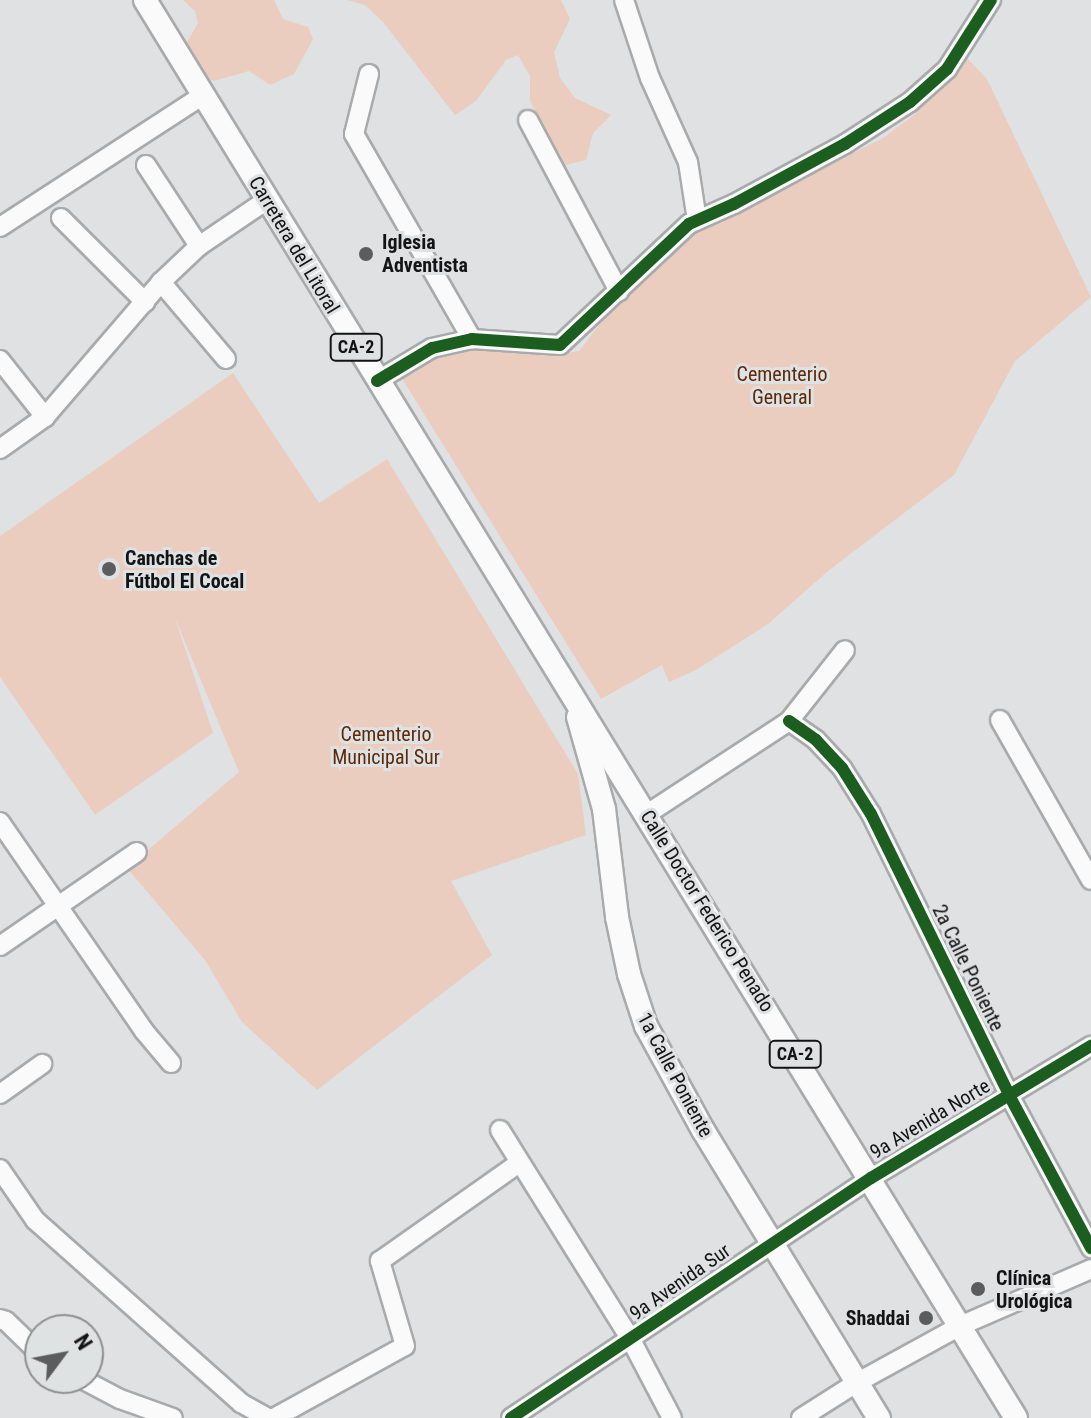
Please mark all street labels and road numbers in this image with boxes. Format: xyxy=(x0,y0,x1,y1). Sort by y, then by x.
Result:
street label: Carretera del Litoral xyxy=(244,172,344,318)
road number: CA-2 xyxy=(328,333,384,361)
street label: Calle Doctor Federico Penado xyxy=(635,806,779,1016)
street label: 2a Calle Poniente xyxy=(927,901,1009,1035)
street label: 1a Calle Poniente xyxy=(632,1009,718,1141)
road number: CA-2 xyxy=(767,1040,823,1068)
street label: 9a Avenida Norte xyxy=(866,1074,994,1164)
street label: 9a Avenida Sur xyxy=(625,1239,735,1325)

